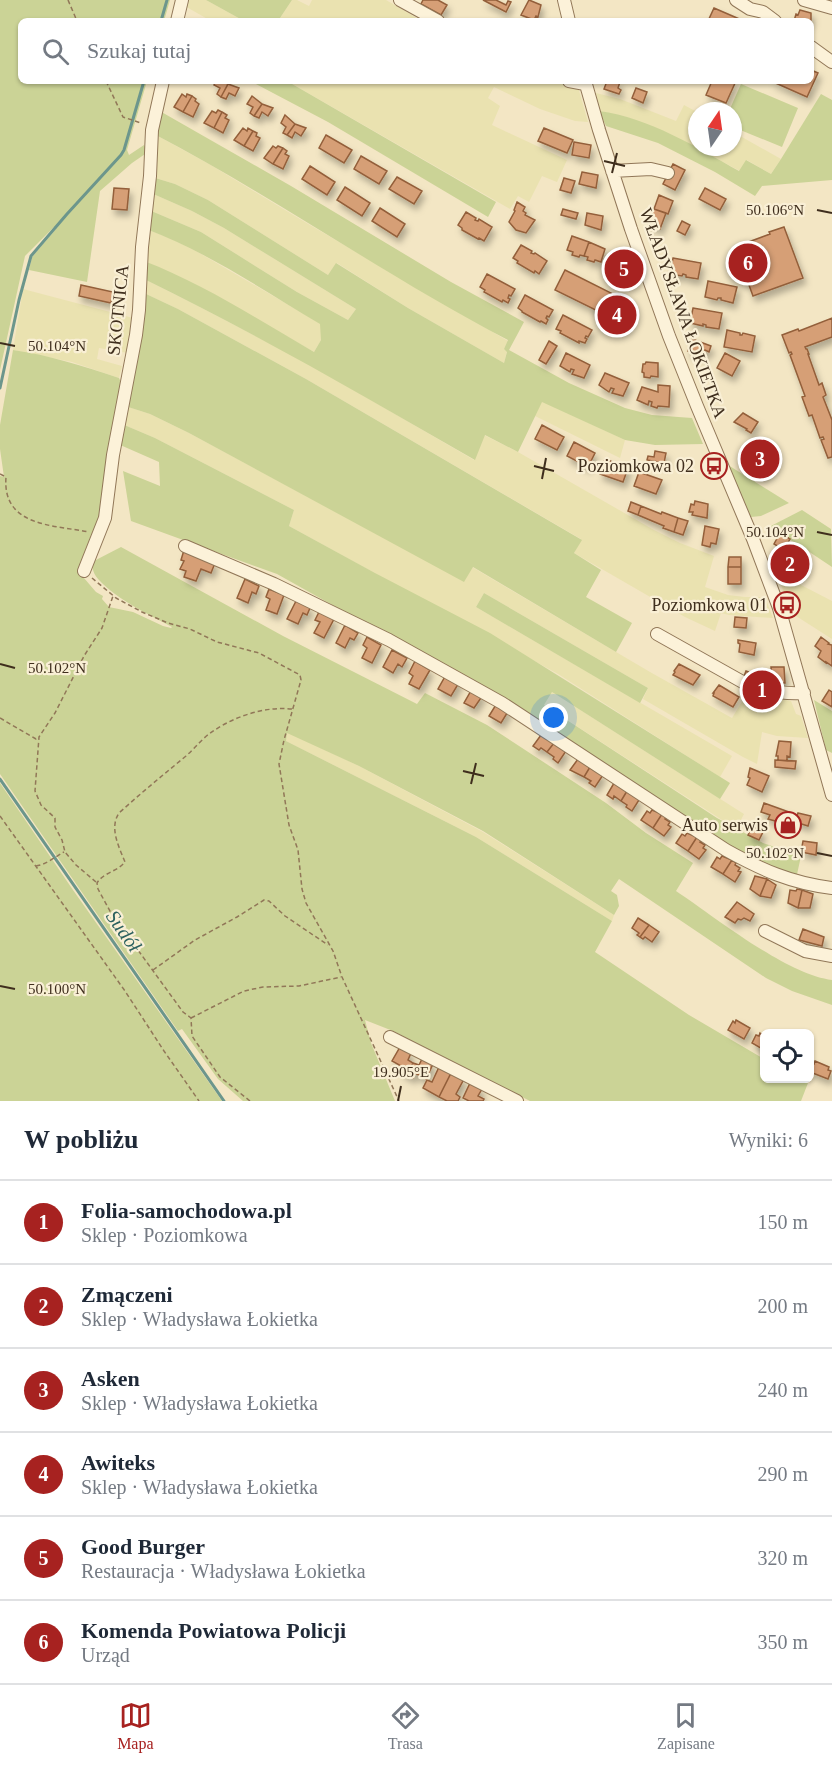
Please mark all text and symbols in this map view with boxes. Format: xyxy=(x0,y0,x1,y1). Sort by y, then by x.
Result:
search box xyxy=(18,18,814,84)
icon: search xyxy=(39,35,72,68)
text: Szukaj tutaj xyxy=(87,38,191,63)
north arrow xyxy=(688,102,742,156)
text: 50.106°N xyxy=(746,202,804,218)
street label: WŁADYSŁAWA ŁOKIETKA xyxy=(636,205,730,421)
pin: 6 xyxy=(728,240,768,286)
pin: 5 xyxy=(604,246,644,292)
street label: SKOTNICA xyxy=(103,264,133,356)
pin: 4 xyxy=(598,292,636,338)
text: 50.104°N xyxy=(28,338,86,354)
pin: 3 xyxy=(740,436,780,482)
bus stop icon: Poziomkowa 02 xyxy=(699,451,729,481)
place label: Poziomkowa 02 xyxy=(578,456,694,476)
text: 50.104°N xyxy=(746,524,804,540)
pin: 2 xyxy=(770,542,810,586)
bus stop icon: Poziomkowa 01 xyxy=(772,590,802,620)
place label: Poziomkowa 01 xyxy=(652,595,768,615)
text: 50.102°N xyxy=(28,660,86,676)
pin: 1 xyxy=(742,668,782,712)
your location xyxy=(539,703,568,732)
shop icon: Auto serwis xyxy=(773,810,803,840)
place label: Auto serwis xyxy=(682,815,768,835)
text: 50.102°N xyxy=(746,845,804,861)
water label: Sudół xyxy=(102,906,146,956)
text: 50.100°N xyxy=(28,981,86,997)
map controls xyxy=(760,1029,814,1083)
button: locate xyxy=(760,1029,814,1083)
text: 19.905°E xyxy=(373,1064,429,1080)
text: W pobliżu xyxy=(24,1125,138,1154)
text: Wyniki: 6 xyxy=(729,1129,808,1151)
text: Folia-samochodowa.pl xyxy=(81,1198,292,1223)
text: 1 xyxy=(39,1211,49,1233)
text: 150 m xyxy=(757,1211,808,1233)
text: Sklep · Poziomkowa xyxy=(81,1224,248,1246)
text: Zmączeni xyxy=(81,1282,173,1307)
text: 2 xyxy=(39,1295,49,1317)
text: 200 m xyxy=(757,1295,808,1317)
text: Sklep · Władysława Łokietka xyxy=(81,1308,318,1330)
text: Asken xyxy=(81,1366,140,1391)
text: 3 xyxy=(39,1379,49,1401)
text: 240 m xyxy=(757,1379,808,1401)
text: Sklep · Władysława Łokietka xyxy=(81,1392,318,1414)
text: Awiteks xyxy=(81,1450,155,1475)
text: 4 xyxy=(39,1463,49,1485)
text: 290 m xyxy=(757,1463,808,1485)
text: Sklep · Władysława Łokietka xyxy=(81,1476,318,1498)
text: Good Burger xyxy=(81,1534,205,1559)
text: 5 xyxy=(39,1547,49,1569)
text: 320 m xyxy=(757,1547,808,1569)
text: Restauracja · Władysława Łokietka xyxy=(81,1560,366,1582)
text: Komenda Powiatowa Policji xyxy=(81,1618,346,1643)
text: 6 xyxy=(39,1631,49,1653)
text: 350 m xyxy=(757,1631,808,1653)
text: Urząd xyxy=(81,1644,130,1666)
tab: Mapa xyxy=(117,1699,154,1753)
tab: Trasa xyxy=(388,1699,423,1753)
tab: Zapisane xyxy=(657,1699,715,1753)

